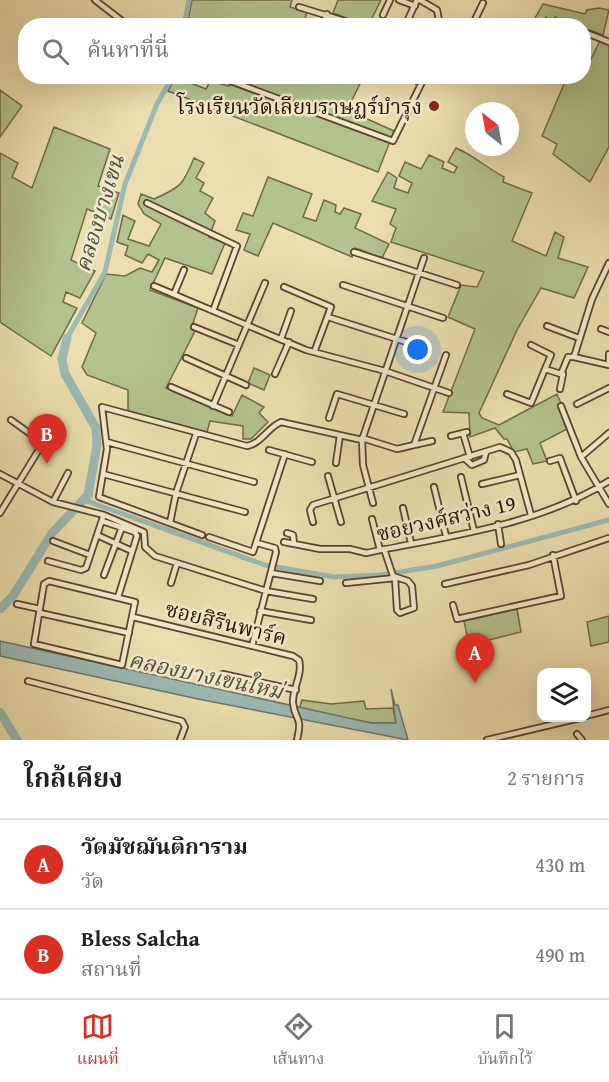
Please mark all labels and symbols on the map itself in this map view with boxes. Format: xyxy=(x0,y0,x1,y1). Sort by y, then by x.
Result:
place label: โรงเรียนวัดเลียบราษฏร์บำรุง xyxy=(176,91,422,122)
marker: โรงเรียนวัดเลียบราษฏร์บำรุง xyxy=(427,99,441,113)
north arrow xyxy=(465,102,519,156)
water label: คลองบางเขน xyxy=(66,150,132,276)
your location xyxy=(403,335,432,364)
pin: B xyxy=(28,414,66,464)
street label: ซอยวงศ์สว่าง 19 xyxy=(373,487,519,549)
street label: ซอยสิรีนพาร์ค xyxy=(162,593,290,653)
pin: A xyxy=(456,634,494,683)
water label: คลองบางเขนใหม่ xyxy=(126,643,289,708)

